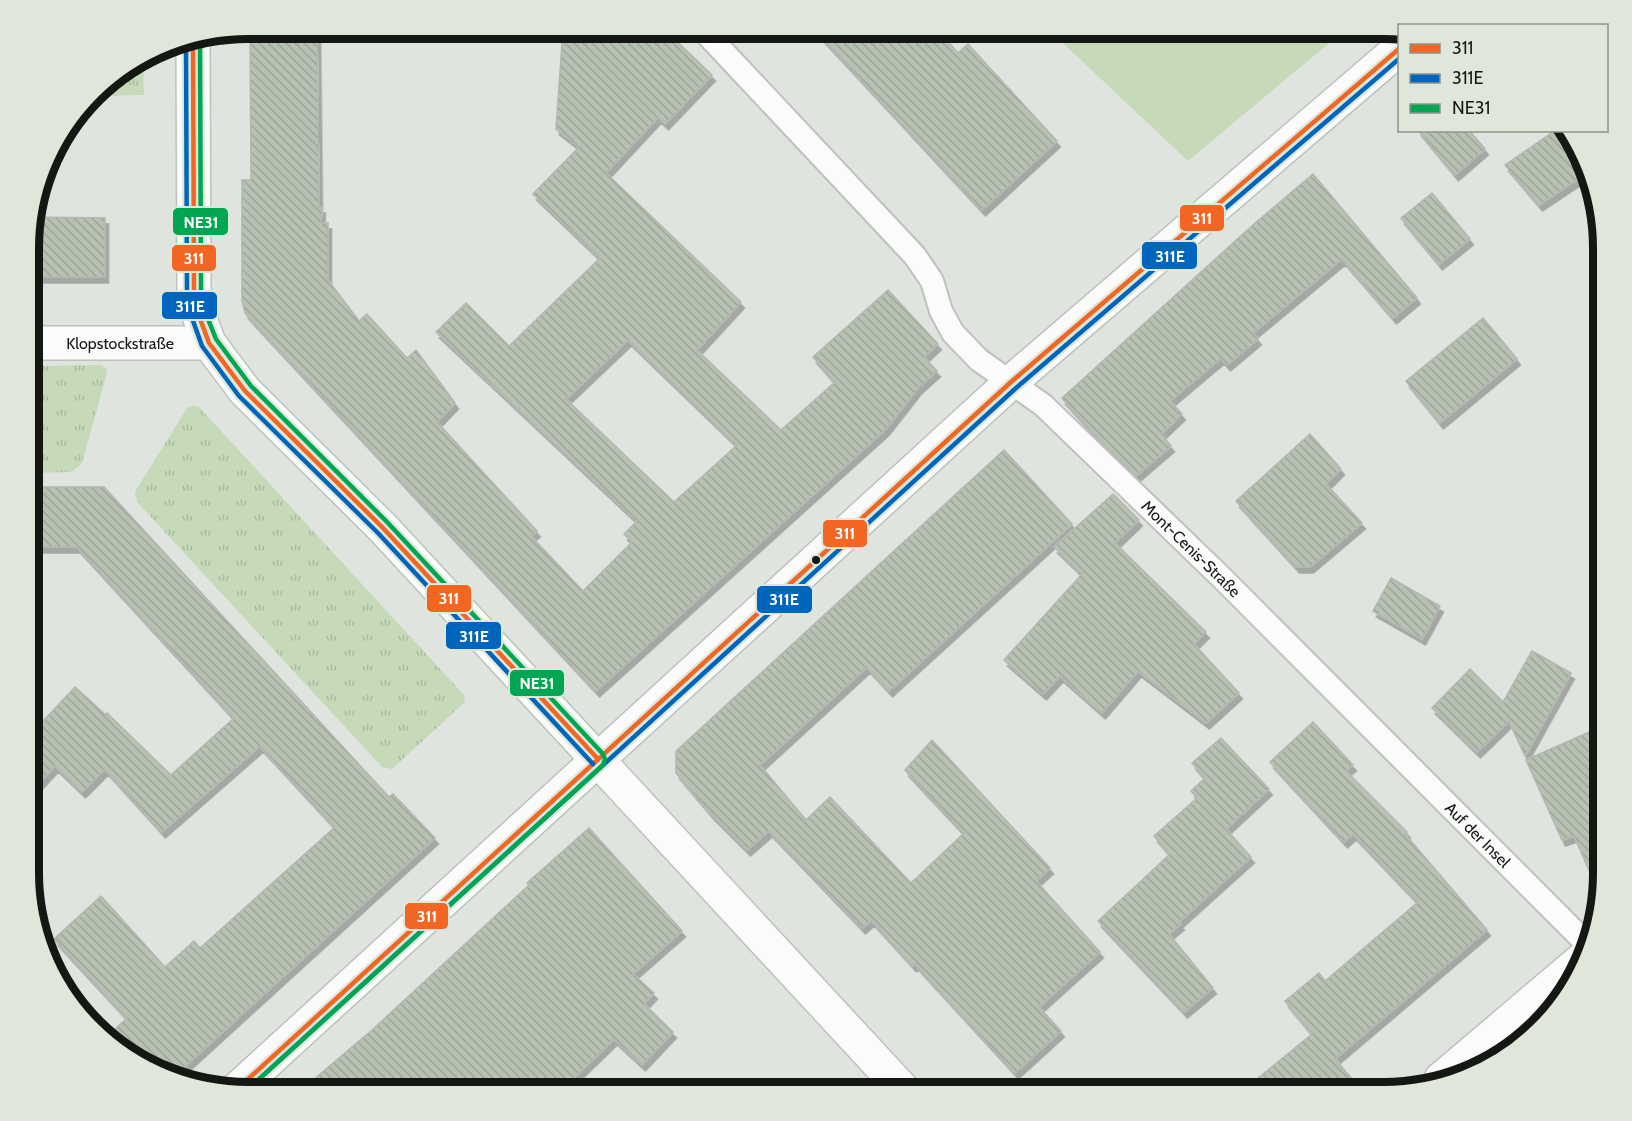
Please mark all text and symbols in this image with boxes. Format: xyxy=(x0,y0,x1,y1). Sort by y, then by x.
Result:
legend xyxy=(1398,24,1608,132)
text: 311 xyxy=(1452,37,1473,59)
text: 311E xyxy=(1452,67,1483,89)
text: NE31 xyxy=(1452,97,1490,119)
line badge: 311 xyxy=(1179,204,1225,232)
line badge: NE31 xyxy=(172,207,229,236)
text: 311 xyxy=(1192,209,1212,228)
text: NE31 xyxy=(184,213,218,232)
line badge: 311E xyxy=(1141,241,1198,270)
line badge: 311 xyxy=(171,244,217,272)
text: 311E xyxy=(1155,247,1185,266)
text: 311 xyxy=(184,249,204,268)
line badge: 311E xyxy=(161,291,218,320)
text: 311E xyxy=(175,297,205,316)
street label: Klopstockstraße xyxy=(66,334,174,353)
street label: Mont-Cenis-Straße xyxy=(1138,496,1245,601)
line badge: 311 xyxy=(822,519,868,548)
text: 311 xyxy=(835,524,855,543)
unlabelled marker xyxy=(810,554,822,566)
line badge: 311 xyxy=(426,584,472,613)
line badge: 311E xyxy=(756,585,813,614)
text: 311 xyxy=(439,589,459,608)
text: 311E xyxy=(769,590,799,609)
line badge: 311E xyxy=(445,621,502,650)
text: 311E xyxy=(459,627,489,646)
line badge: NE31 xyxy=(509,669,565,697)
text: NE31 xyxy=(520,674,554,693)
street label: Auf der Insel xyxy=(1441,798,1515,871)
line badge: 311 xyxy=(404,902,449,930)
text: 311 xyxy=(417,907,437,926)

